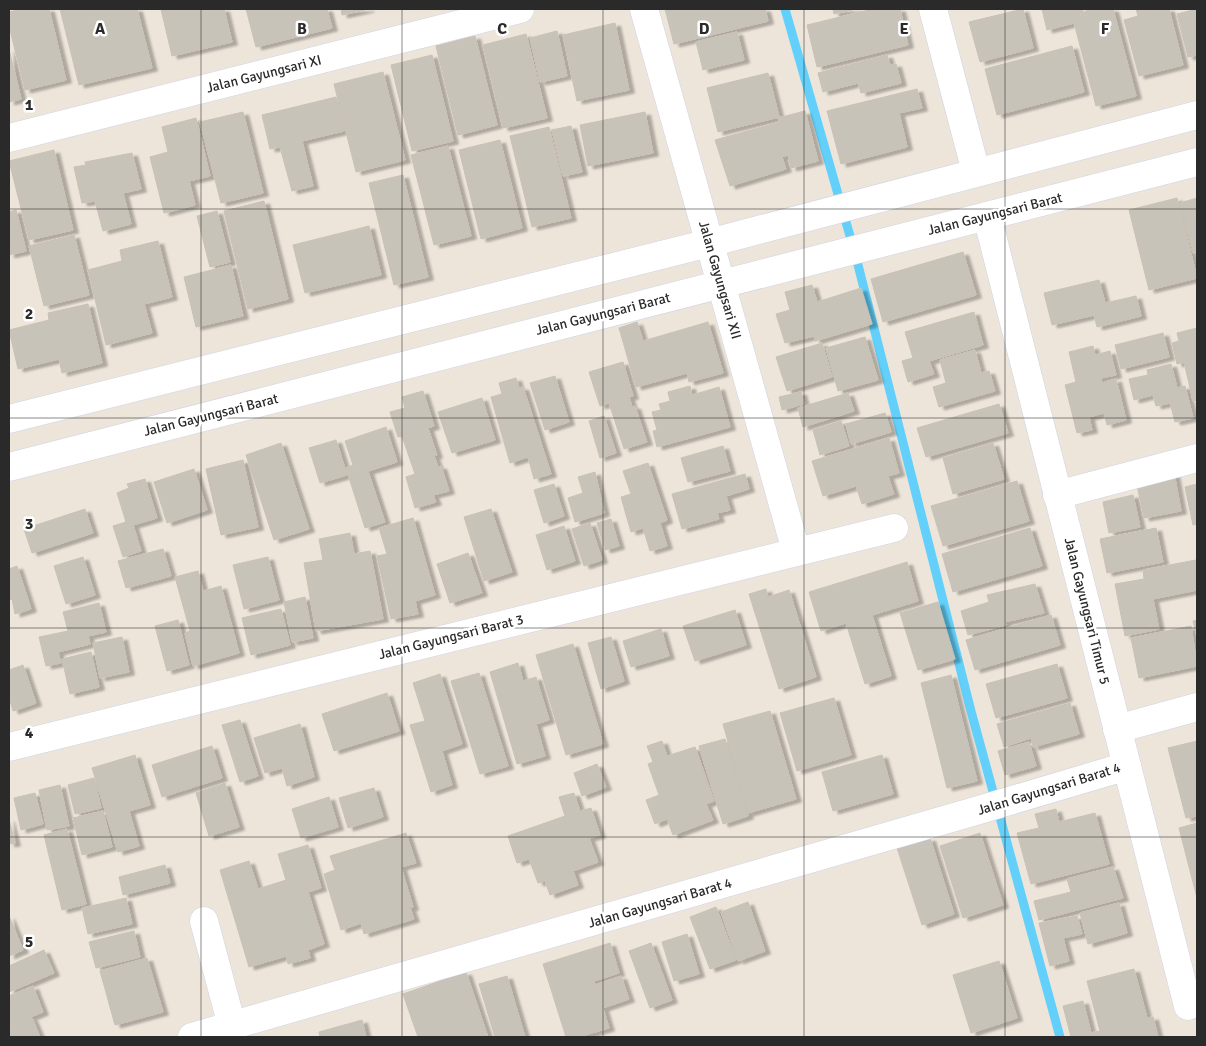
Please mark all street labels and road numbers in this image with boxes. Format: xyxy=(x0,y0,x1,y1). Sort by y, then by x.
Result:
street label: Jalan Gayungsari XI xyxy=(205,51,323,97)
street label: Jalan Gayungsari Barat xyxy=(926,189,1064,239)
street label: Jalan Gayungsari XII xyxy=(695,219,745,341)
street label: Jalan Gayungsari Barat xyxy=(534,289,672,339)
street label: Jalan Gayungsari Barat xyxy=(142,390,280,440)
street label: Jalan Gayungsari Timur 5 xyxy=(1061,536,1113,686)
street label: Jalan Gayungsari Barat 3 xyxy=(377,611,525,663)
street label: Jalan Gayungsari Barat 4 xyxy=(975,759,1123,819)
street label: Jalan Gayungsari Barat 4 xyxy=(586,874,734,932)

